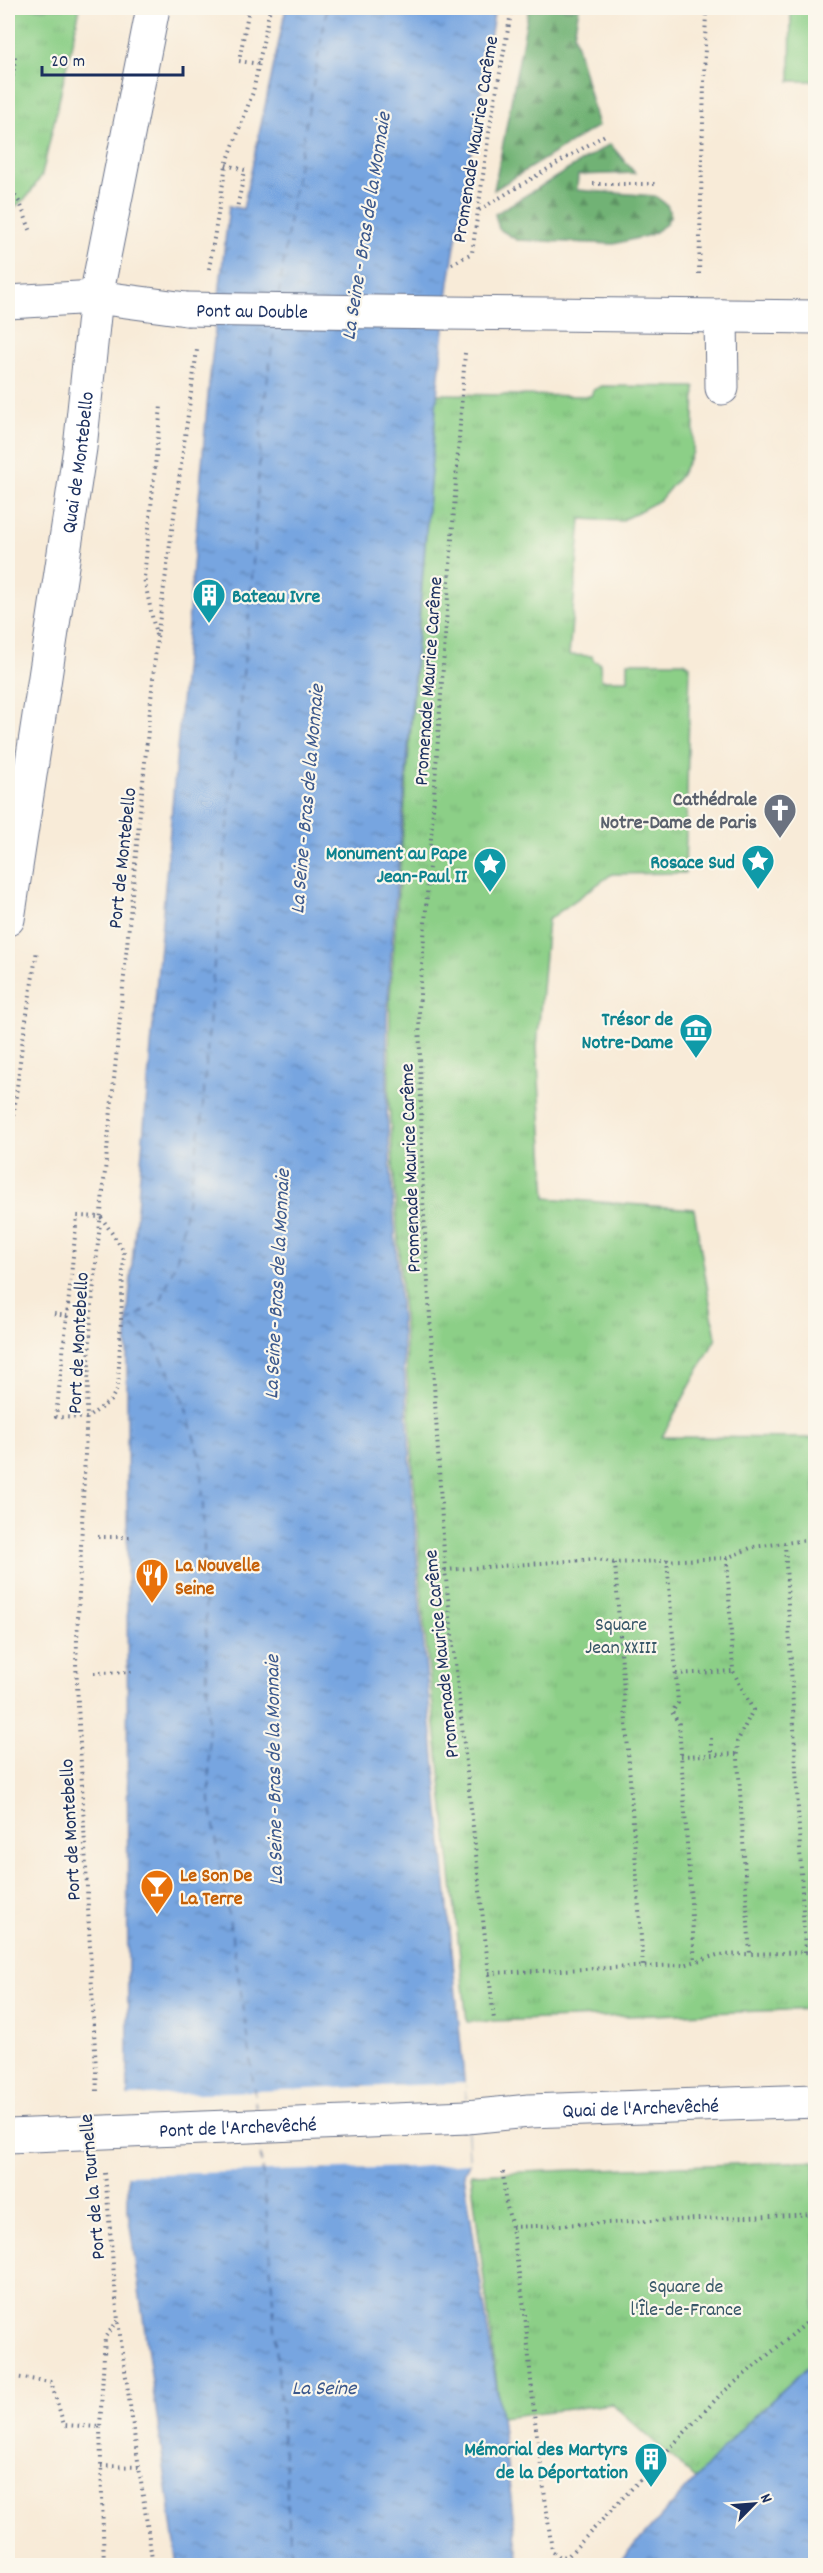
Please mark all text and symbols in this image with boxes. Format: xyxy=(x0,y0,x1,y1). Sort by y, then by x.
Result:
street label: Promenade Maurice Carême xyxy=(447,34,507,245)
scale bar xyxy=(42,39,183,77)
text: 20 m xyxy=(51,50,85,75)
water label: La Seine - Bras de la Monnaie xyxy=(335,109,401,342)
street label: Pont au Double xyxy=(196,298,308,328)
street label: Quai de Montebello xyxy=(56,390,103,535)
street label: Promenade Maurice Carême xyxy=(409,576,451,787)
building icon: Bateau Ivre xyxy=(191,577,227,624)
place label: Bateau Ivre xyxy=(232,584,321,612)
water label: La Seine - Bras de la Monnaie xyxy=(284,682,334,915)
street label: Port de Montebello xyxy=(103,786,145,930)
place label: Cathédrale Notre-Dame de Paris xyxy=(600,787,757,838)
church icon: Cathédrale Notre-Dame de Paris xyxy=(762,792,798,839)
place label: Monument au Pape Jean-Paul II xyxy=(326,841,468,892)
place icon: Rosace Sud xyxy=(740,843,776,890)
place icon: Monument au Pape Jean-Paul II xyxy=(472,846,508,893)
place label: Rosace Sud xyxy=(650,850,735,878)
place label: Trésor de Notre-Dame xyxy=(582,1007,673,1058)
museum icon: Trésor de Notre-Dame xyxy=(678,1012,714,1059)
street label: Promenade Maurice Carême xyxy=(394,1063,430,1273)
water label: La Seine - Bras de la Monnaie xyxy=(258,1167,300,1400)
street label: Port de Montebello xyxy=(62,1271,98,1415)
street label: Promenade Maurice Carême xyxy=(418,1548,468,1759)
place label: La Nouvelle Seine xyxy=(175,1553,260,1604)
restaurant icon: La Nouvelle Seine xyxy=(134,1557,170,1604)
park label: Square Jean XXIII xyxy=(585,1612,657,1663)
water label: La Seine - Bras de la Monnaie xyxy=(259,1653,293,1885)
street label: Port de Montebello xyxy=(54,1758,90,1902)
place label: Le Son De La Terre xyxy=(180,1863,252,1914)
bar icon: Le Son De La Terre xyxy=(139,1868,175,1915)
street label: Quai de l'Archevêché xyxy=(562,2093,720,2127)
street label: Port de la Tournelle xyxy=(74,2112,114,2261)
street label: Pont de l'Archevêché xyxy=(158,2112,317,2147)
park label: Square de l'Île-de-France xyxy=(630,2274,742,2325)
water label: La Seine xyxy=(292,2375,358,2405)
place label: Mémorial des Martyrs de la Déportation xyxy=(464,2437,628,2488)
building icon: Mémorial des Martyrs de la Déportation xyxy=(633,2441,669,2488)
north arrow xyxy=(724,2474,784,2534)
text: N xyxy=(753,2490,777,2507)

